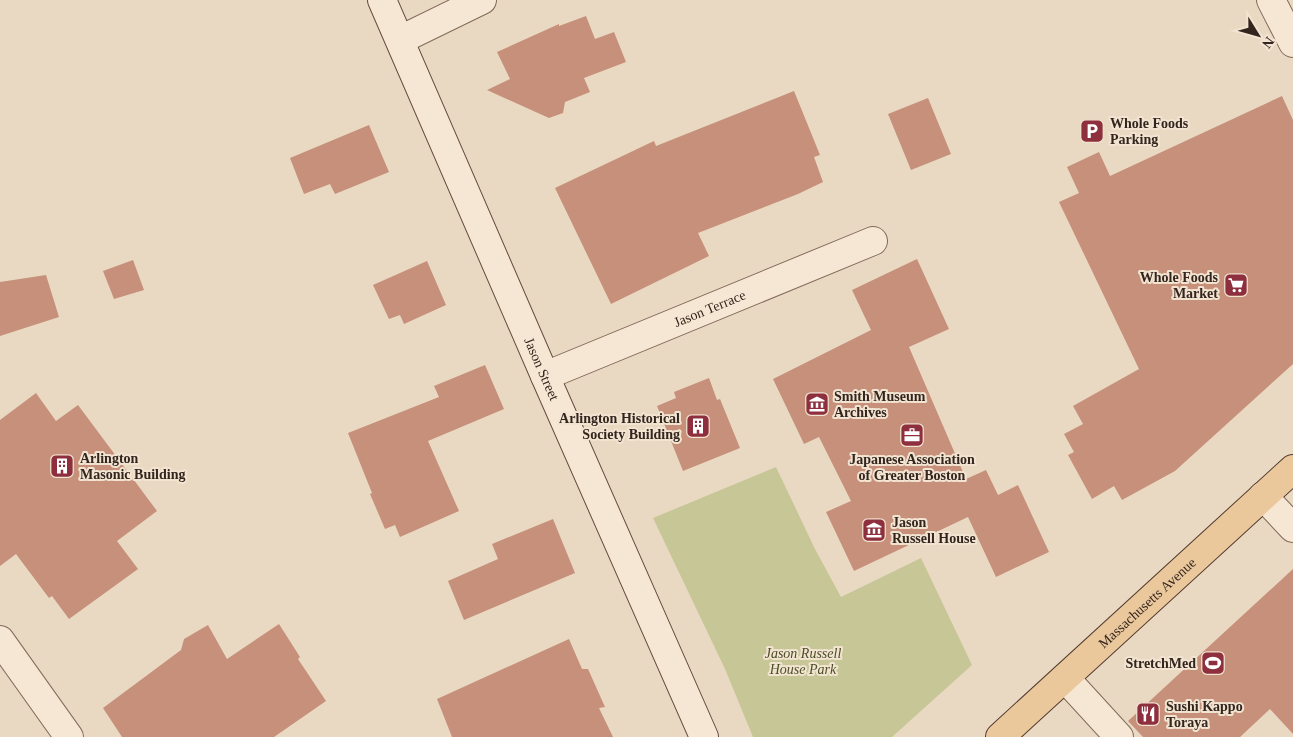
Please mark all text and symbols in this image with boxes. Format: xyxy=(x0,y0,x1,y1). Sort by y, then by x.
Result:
north arrow xyxy=(1233,10,1283,60)
text: N xyxy=(1259,34,1277,51)
place label: Whole Foods Parking xyxy=(1110,116,1189,147)
parking icon: Whole Foods Parking xyxy=(1079,118,1105,144)
place label: Whole Foods Market xyxy=(1140,270,1219,301)
supermarket icon: Whole Foods Market xyxy=(1223,272,1249,298)
street label: Jason Terrace xyxy=(672,287,748,330)
street label: Jason Street xyxy=(522,335,562,403)
place label: Smith Museum Archives xyxy=(834,389,926,420)
museum icon: Smith Museum Archives xyxy=(804,391,830,417)
place label: Arlington Historical Society Building xyxy=(559,411,680,442)
building icon: Arlington Historical Society Building xyxy=(685,413,711,439)
office icon: Japanese Association of Greater Boston xyxy=(899,422,925,448)
place label: Arlington Masonic Building xyxy=(80,451,185,482)
place label: Japanese Association of Greater Boston xyxy=(849,452,975,483)
building icon: Arlington Masonic Building xyxy=(49,453,75,479)
place label: Jason Russell House xyxy=(892,515,976,546)
museum icon: Jason Russell House xyxy=(861,517,887,543)
street label: Massachusetts Avenue xyxy=(1095,555,1198,651)
park label: Jason Russell House Park xyxy=(765,646,841,677)
sports icon: StretchMed xyxy=(1200,650,1226,676)
place label: StretchMed xyxy=(1126,656,1196,671)
place label: Sushi Kappo Toraya xyxy=(1166,699,1243,730)
restaurant icon: Sushi Kappo Toraya xyxy=(1135,701,1161,727)

